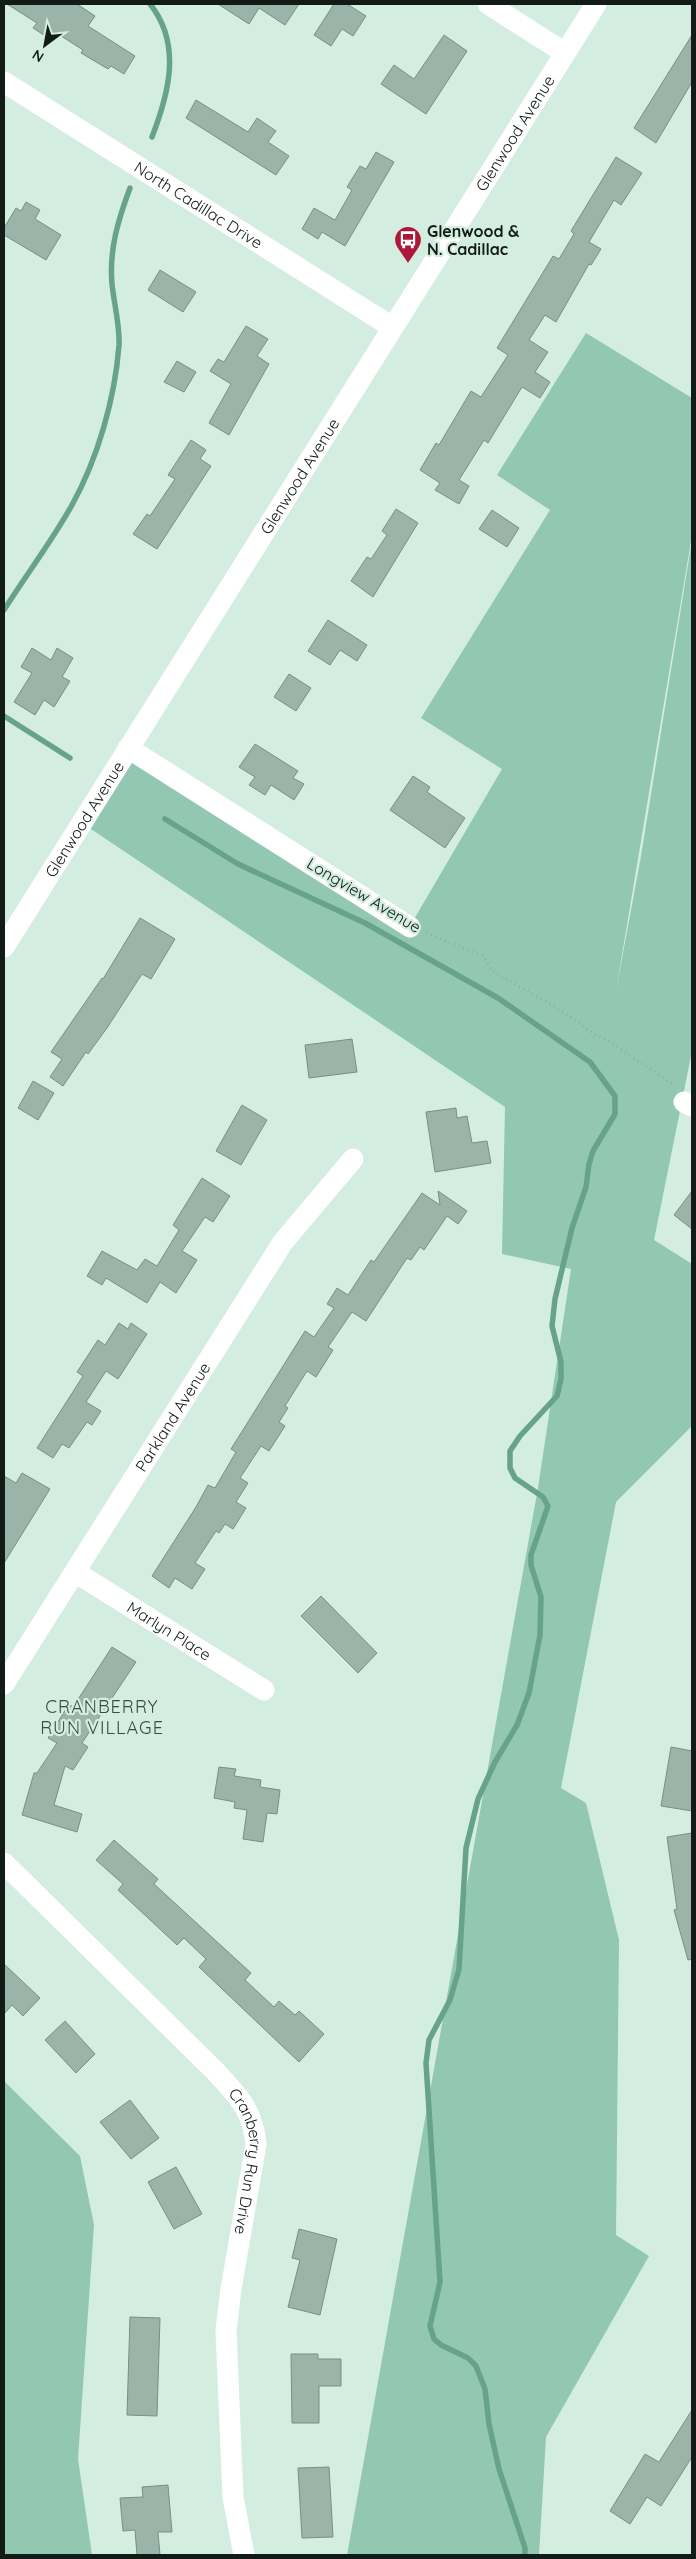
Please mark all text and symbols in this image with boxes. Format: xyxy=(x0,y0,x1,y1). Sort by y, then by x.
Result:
north arrow xyxy=(20,20,70,70)
text: N xyxy=(29,46,47,66)
street label: Glenwood Avenue xyxy=(471,71,559,195)
street label: North Cadillac Drive xyxy=(131,157,266,253)
place label: Glenwood & N. Cadillac xyxy=(427,221,519,259)
bus stop icon: Glenwood & N. Cadillac xyxy=(393,225,423,264)
street label: Glenwood Avenue xyxy=(256,414,343,538)
street label: Glenwood Avenue xyxy=(40,757,128,881)
street label: Longview Avenue xyxy=(303,853,425,937)
street label: Parkland Avenue xyxy=(131,1358,215,1475)
street label: Marlyn Place xyxy=(123,1597,215,1665)
district label: CRANBERRY RUN VILLAGE xyxy=(40,1695,164,1739)
street label: Cranberry Run Drive xyxy=(225,2084,266,2236)

